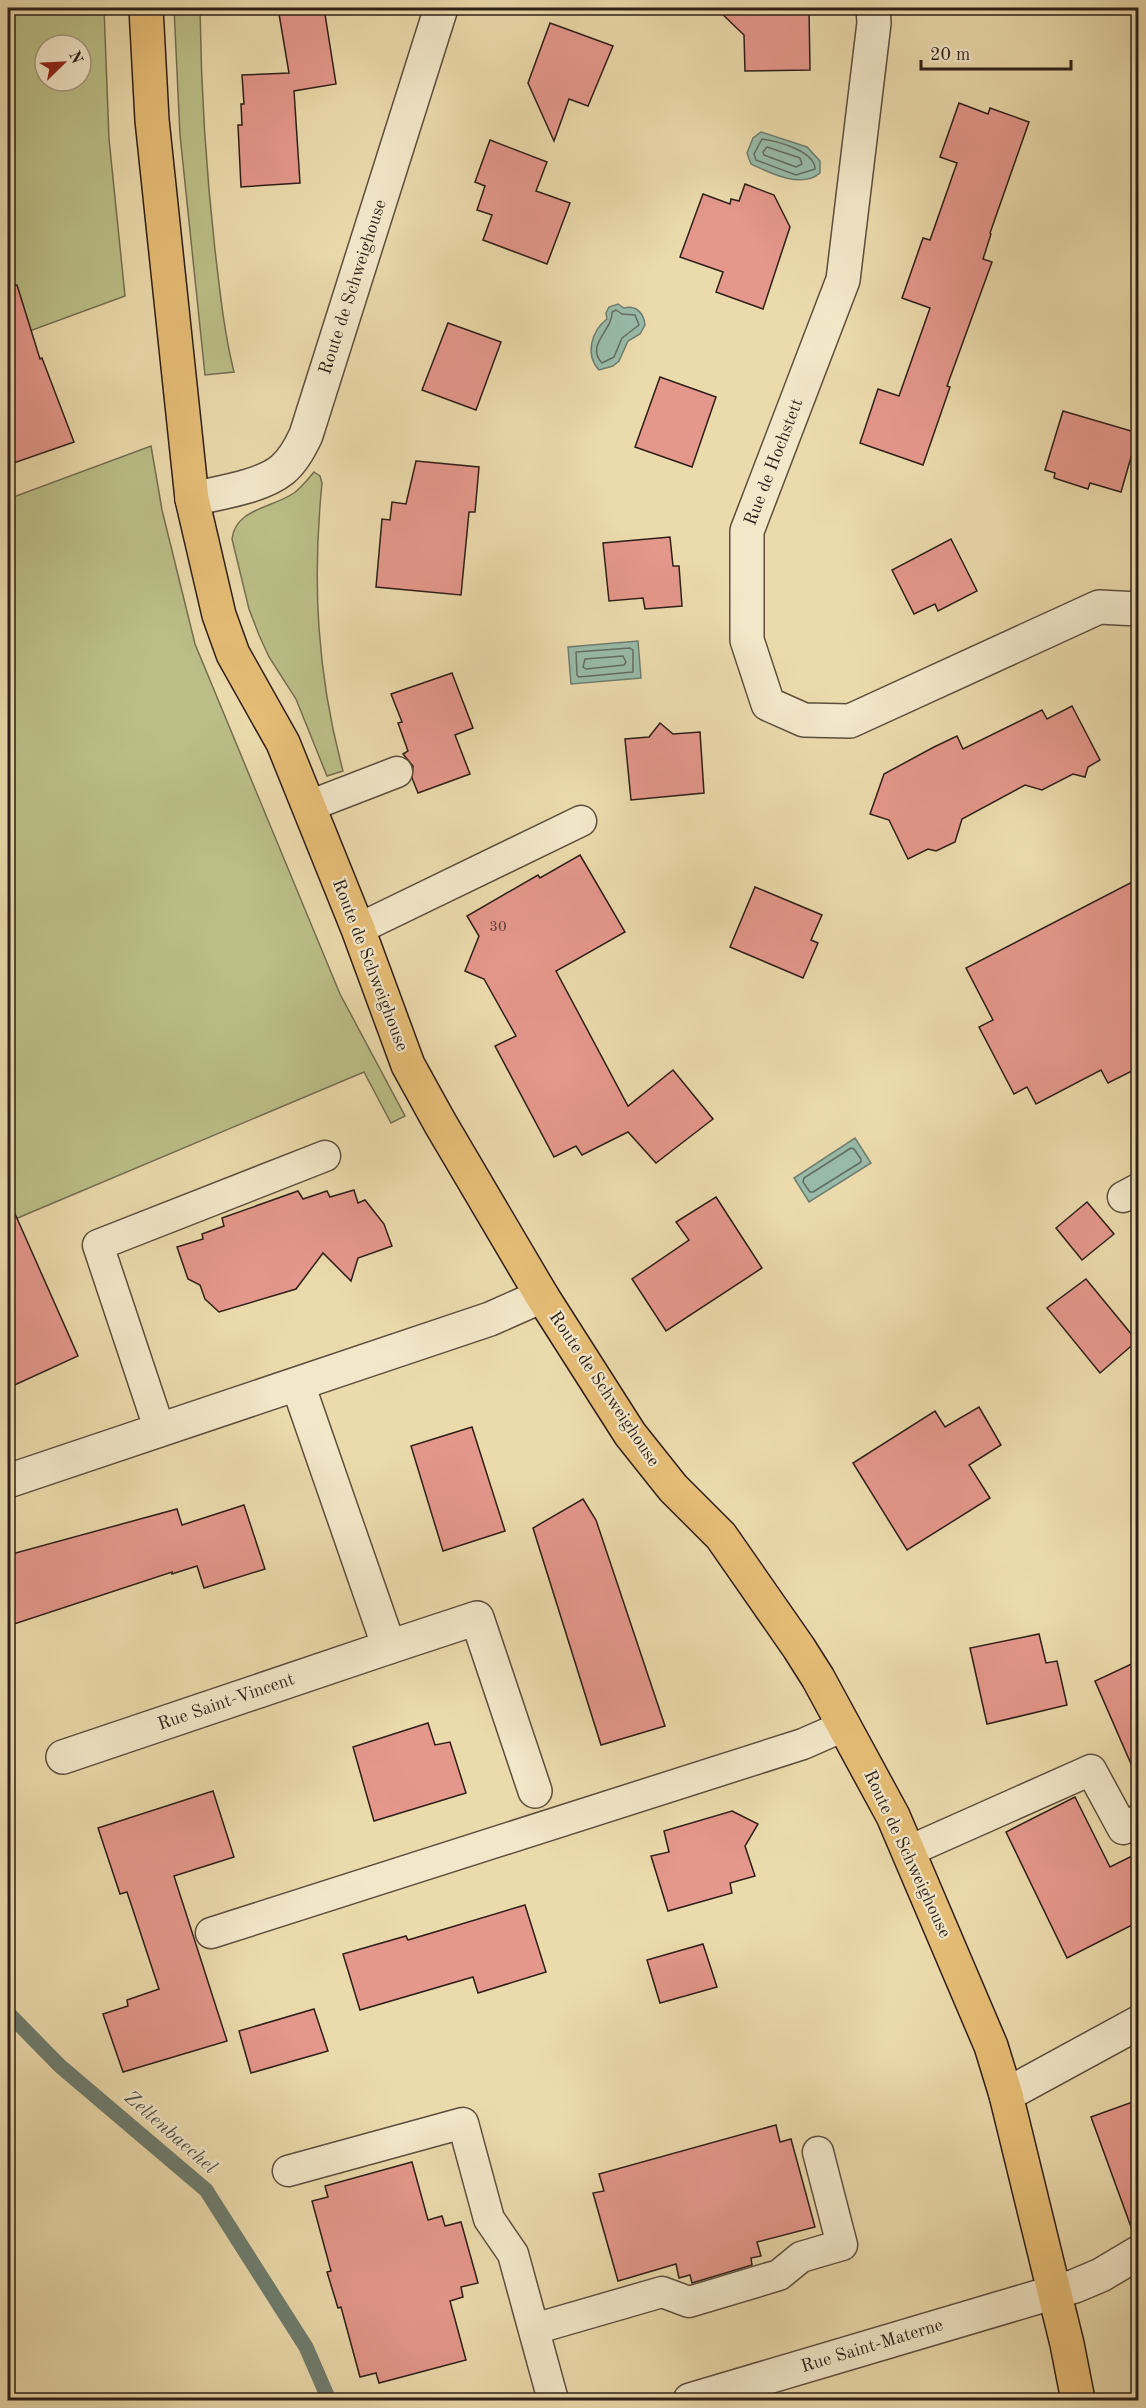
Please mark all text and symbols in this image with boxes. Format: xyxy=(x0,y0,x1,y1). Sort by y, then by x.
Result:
north arrow xyxy=(33,33,93,93)
scale bar xyxy=(921,33,1071,71)
text: 20 m xyxy=(930,46,970,64)
text: N xyxy=(65,49,85,67)
street label: Route de Schweighouse xyxy=(316,197,390,377)
street label: Rue de Hochstett xyxy=(742,396,806,528)
street label: Route de Schweighouse xyxy=(329,876,411,1054)
house number: 30 xyxy=(489,920,507,935)
street label: Route de Schweighouse xyxy=(545,1308,663,1470)
street label: Rue Saint-Vincent xyxy=(155,1670,297,1734)
street label: Route de Schweighouse xyxy=(860,1767,954,1941)
water label: Zeltenbaechel xyxy=(120,2088,220,2178)
street label: Rue Saint-Materne xyxy=(799,2316,945,2376)

